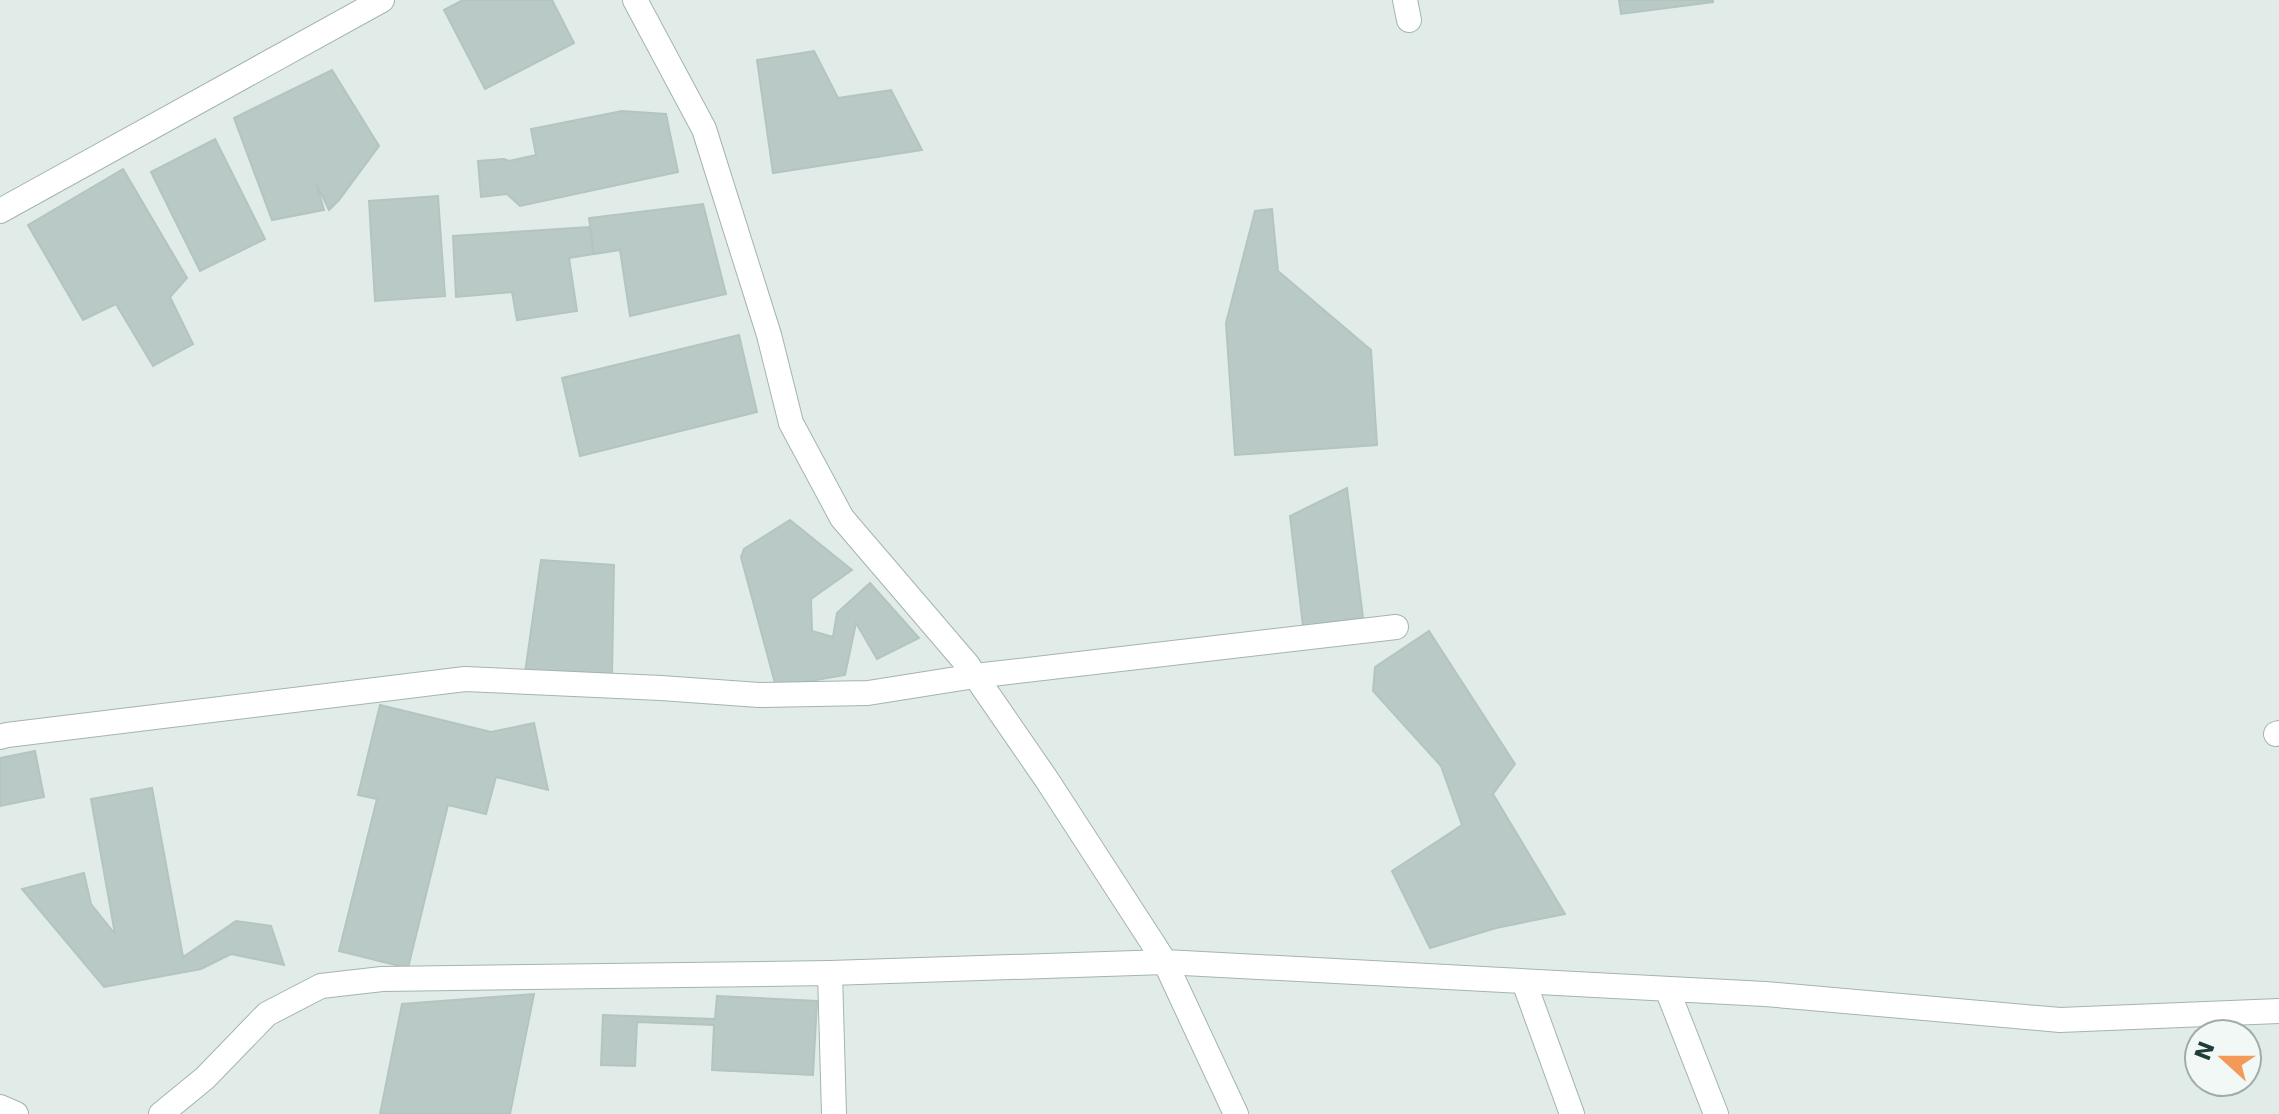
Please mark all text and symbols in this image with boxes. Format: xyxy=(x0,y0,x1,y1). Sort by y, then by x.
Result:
north arrow xyxy=(2183,1018,2263,1098)
text: N xyxy=(2190,1038,2220,1064)

